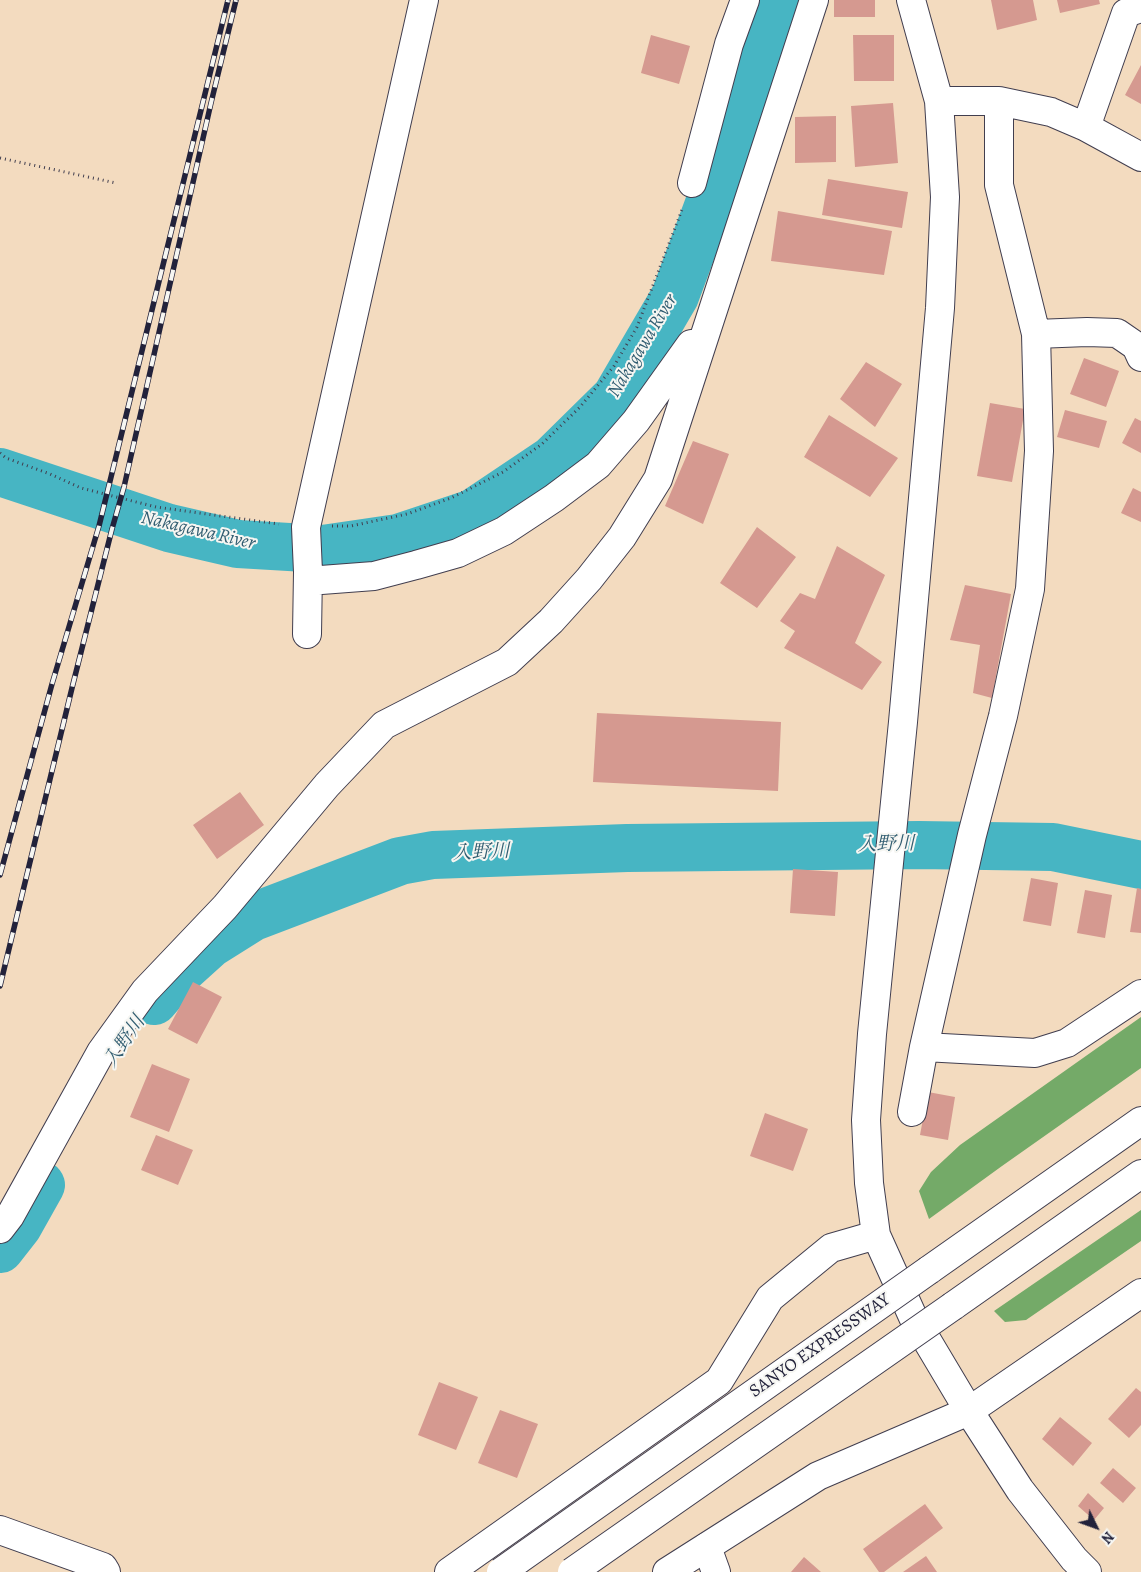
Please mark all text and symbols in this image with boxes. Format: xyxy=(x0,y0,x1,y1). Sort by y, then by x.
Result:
water label: Nakagawa River xyxy=(603,290,683,402)
water label: Nakagawa River xyxy=(139,507,257,555)
water label: 入野川 xyxy=(857,833,915,857)
water label: 入野川 xyxy=(452,841,510,865)
water label: 入野川 xyxy=(100,1012,150,1072)
street label: SANYO EXPRESSWAY xyxy=(745,1289,895,1403)
north arrow xyxy=(1071,1502,1121,1552)
text: N xyxy=(1097,1527,1118,1548)

